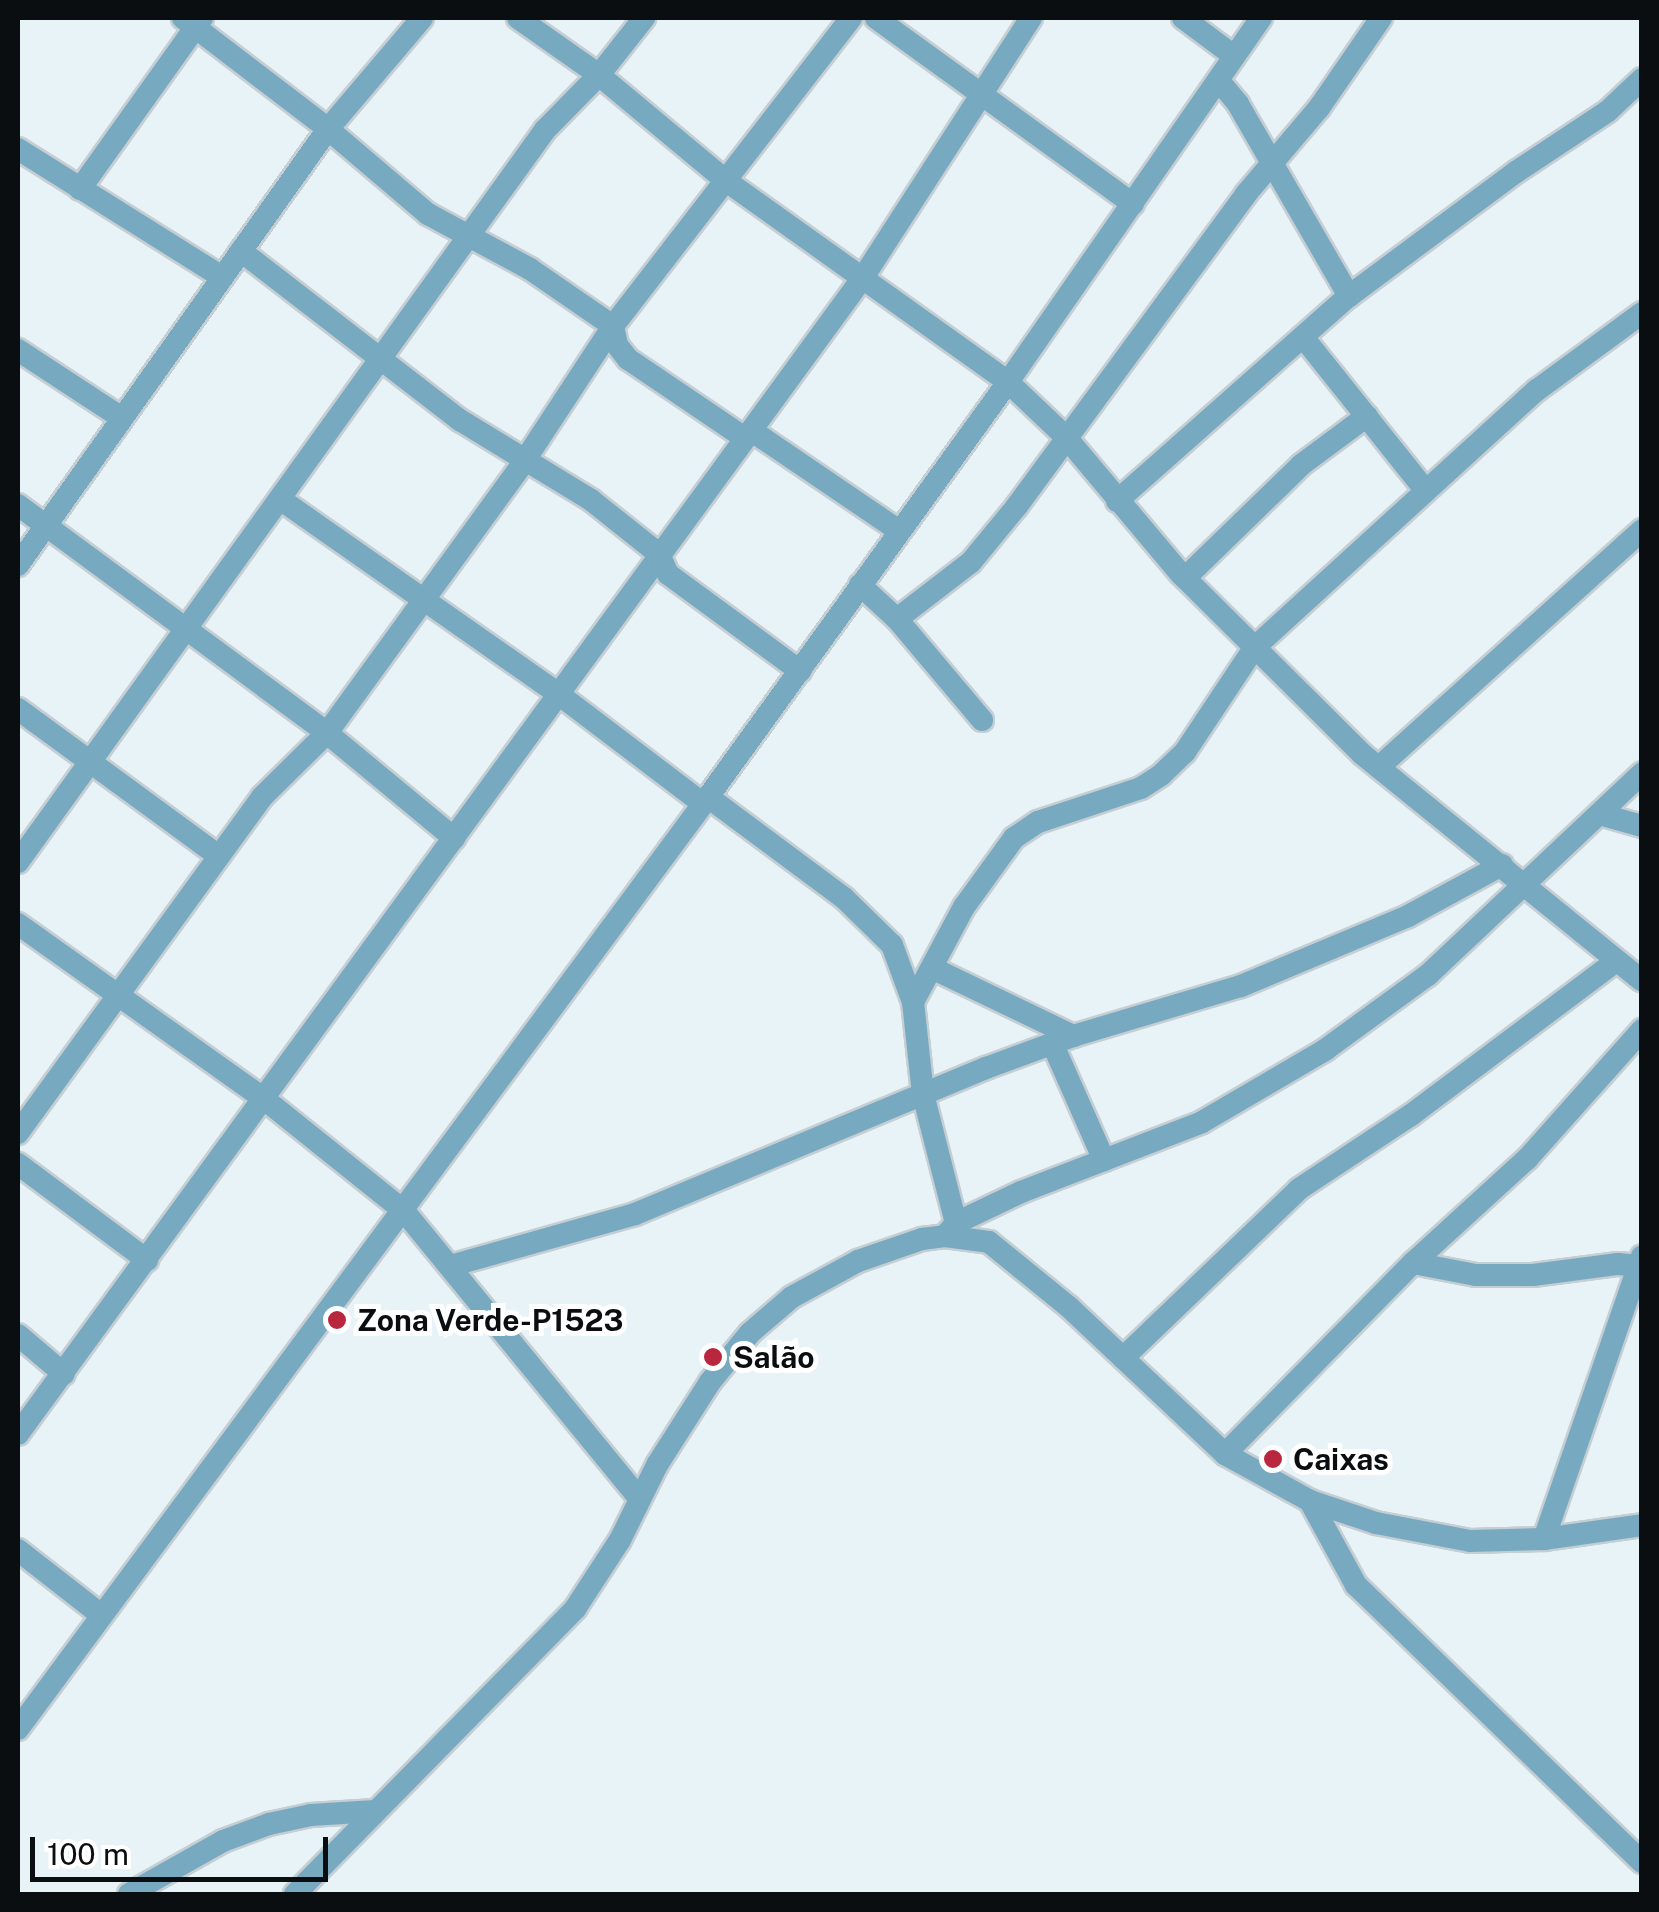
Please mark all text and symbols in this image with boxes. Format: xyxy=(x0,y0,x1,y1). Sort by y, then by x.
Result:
place label: Zona Verde-P1523 xyxy=(357,1302,624,1338)
marker: Zona Verde-P1523 xyxy=(326,1309,348,1331)
place label: Salão xyxy=(733,1339,815,1375)
marker: Salão xyxy=(702,1346,724,1368)
place label: Caixas xyxy=(1293,1441,1389,1477)
marker: Caixas xyxy=(1262,1448,1284,1470)
scale bar xyxy=(35,1817,332,1879)
text: 100 m xyxy=(47,1836,129,1872)

